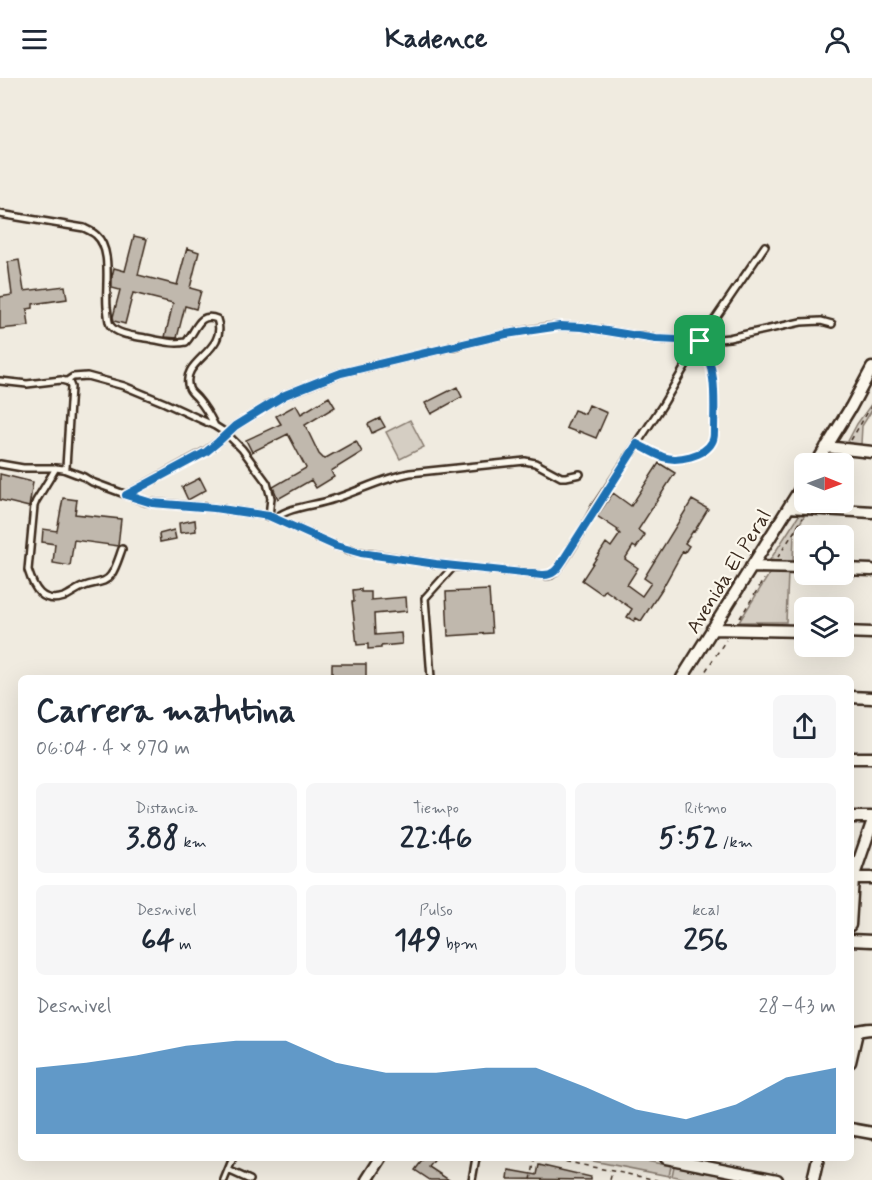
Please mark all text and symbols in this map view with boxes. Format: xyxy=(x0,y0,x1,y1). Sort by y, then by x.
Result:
text: Kadence xyxy=(385,22,487,57)
icon: menu xyxy=(18,23,51,56)
icon: person xyxy=(821,23,854,56)
pin xyxy=(674,315,725,366)
icon: arrive xyxy=(683,324,716,357)
north arrow xyxy=(794,453,854,513)
map controls xyxy=(794,453,854,657)
street label: Avenida El Peral xyxy=(680,505,778,639)
button: locate xyxy=(794,525,854,585)
button: layers xyxy=(794,597,854,657)
text: Carrera matutina xyxy=(36,690,296,734)
button: share xyxy=(773,695,836,758)
text: 06:04 · 4 × 970 m xyxy=(36,735,190,762)
text: Distancia xyxy=(135,798,198,819)
text: Tiempo xyxy=(413,798,459,819)
text: Ritmo xyxy=(685,798,727,819)
text: 3.88 xyxy=(126,819,179,858)
text: 22:46 xyxy=(400,819,472,858)
text: 5:52 xyxy=(658,819,718,858)
text: km xyxy=(179,832,207,853)
text: /km xyxy=(718,832,753,853)
text: Desnivel xyxy=(136,900,197,921)
text: Pulso xyxy=(419,900,453,921)
text: kcal xyxy=(692,900,719,921)
text: 64 xyxy=(141,921,175,960)
text: 149 xyxy=(394,921,441,960)
text: 256 xyxy=(683,921,728,960)
text: m xyxy=(175,934,192,955)
text: bpm xyxy=(441,934,478,955)
text: Desnivel xyxy=(36,993,111,1020)
text: 28–43 m xyxy=(758,993,836,1020)

